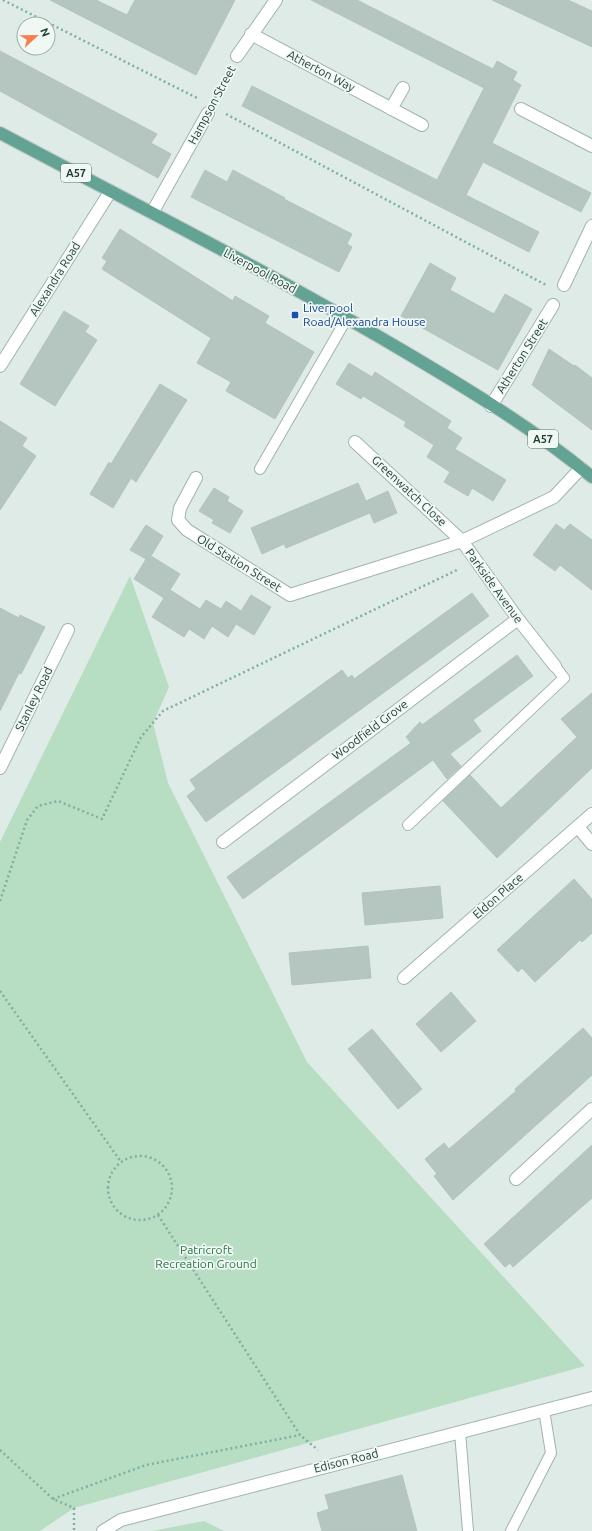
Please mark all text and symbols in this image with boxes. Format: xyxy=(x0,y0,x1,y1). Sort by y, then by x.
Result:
north arrow xyxy=(16,16,56,56)
text: N xyxy=(38,26,52,38)
street label: Atherton Way xyxy=(285,47,357,94)
street label: Hampson Street xyxy=(185,63,238,146)
road number: A57 xyxy=(61,164,91,182)
street label: Alexandra Road xyxy=(27,239,83,318)
street label: Liverpool Road xyxy=(222,246,299,295)
place label: Liverpool Road/Alexandra House xyxy=(303,301,426,328)
marker: Liverpool Road/Alexandra House xyxy=(290,310,300,320)
street label: Atherton Street xyxy=(493,316,550,395)
road number: A57 xyxy=(528,430,558,448)
street label: Greenwatch Close xyxy=(369,453,449,529)
street label: Old Station Street xyxy=(195,531,284,594)
street label: Parkside Avenue xyxy=(463,546,526,625)
street label: Stanley Road xyxy=(12,664,55,733)
street label: Woodfield Grove xyxy=(329,697,410,762)
street label: Eldon Place xyxy=(470,870,525,921)
park label: Patricroft Recreation Ground xyxy=(155,1243,257,1270)
street label: Edison Road xyxy=(312,1446,380,1475)

